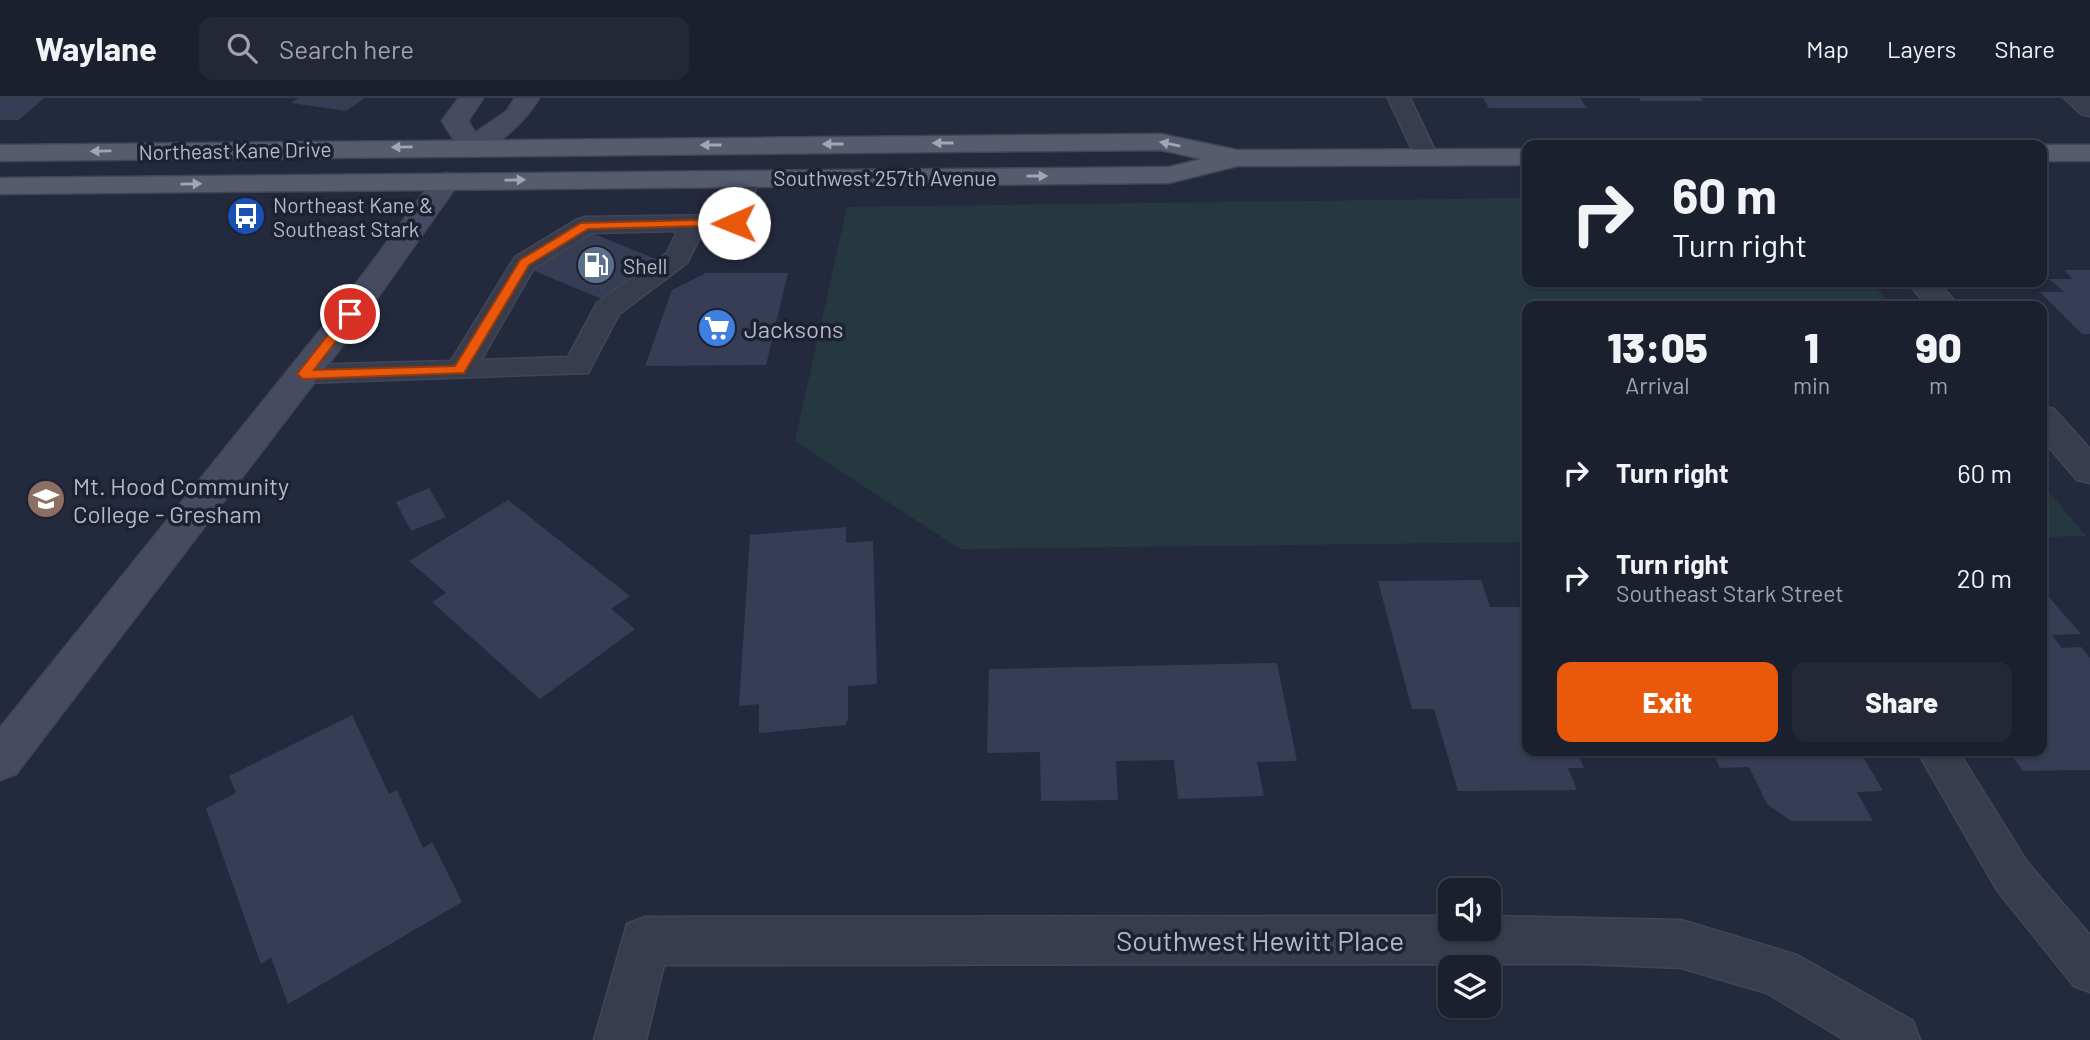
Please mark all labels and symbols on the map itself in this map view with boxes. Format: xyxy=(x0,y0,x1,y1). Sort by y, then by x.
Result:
street label: Northeast Kane Drive xyxy=(138,136,332,164)
one-way arrow xyxy=(822,138,844,150)
one-way arrow xyxy=(931,138,953,149)
one-way arrow xyxy=(1159,138,1181,149)
one-way arrow xyxy=(700,139,722,151)
one-way arrow xyxy=(391,141,413,153)
one-way arrow xyxy=(90,146,112,157)
street label: Southwest 257th Avenue xyxy=(773,165,997,190)
one-way arrow xyxy=(1026,170,1048,182)
one-way arrow xyxy=(505,174,527,186)
one-way arrow xyxy=(180,178,202,189)
position arrow xyxy=(697,186,771,260)
place label: Northeast Kane & Southeast Stark xyxy=(273,192,433,241)
bus stop icon: Northeast Kane & Southeast Stark xyxy=(225,195,267,237)
fuel station icon: Shell xyxy=(575,244,617,286)
place label: Shell xyxy=(623,253,667,278)
pin xyxy=(320,284,380,344)
supermarket icon: Jacksons xyxy=(696,307,738,349)
place label: Jacksons xyxy=(744,314,844,343)
place label: Mt. Hood Community College - Gresham xyxy=(73,471,289,528)
school or university icon: Mt. Hood Community College - Gresham xyxy=(25,478,67,520)
street label: Southwest Hewitt Place xyxy=(1116,923,1404,957)

